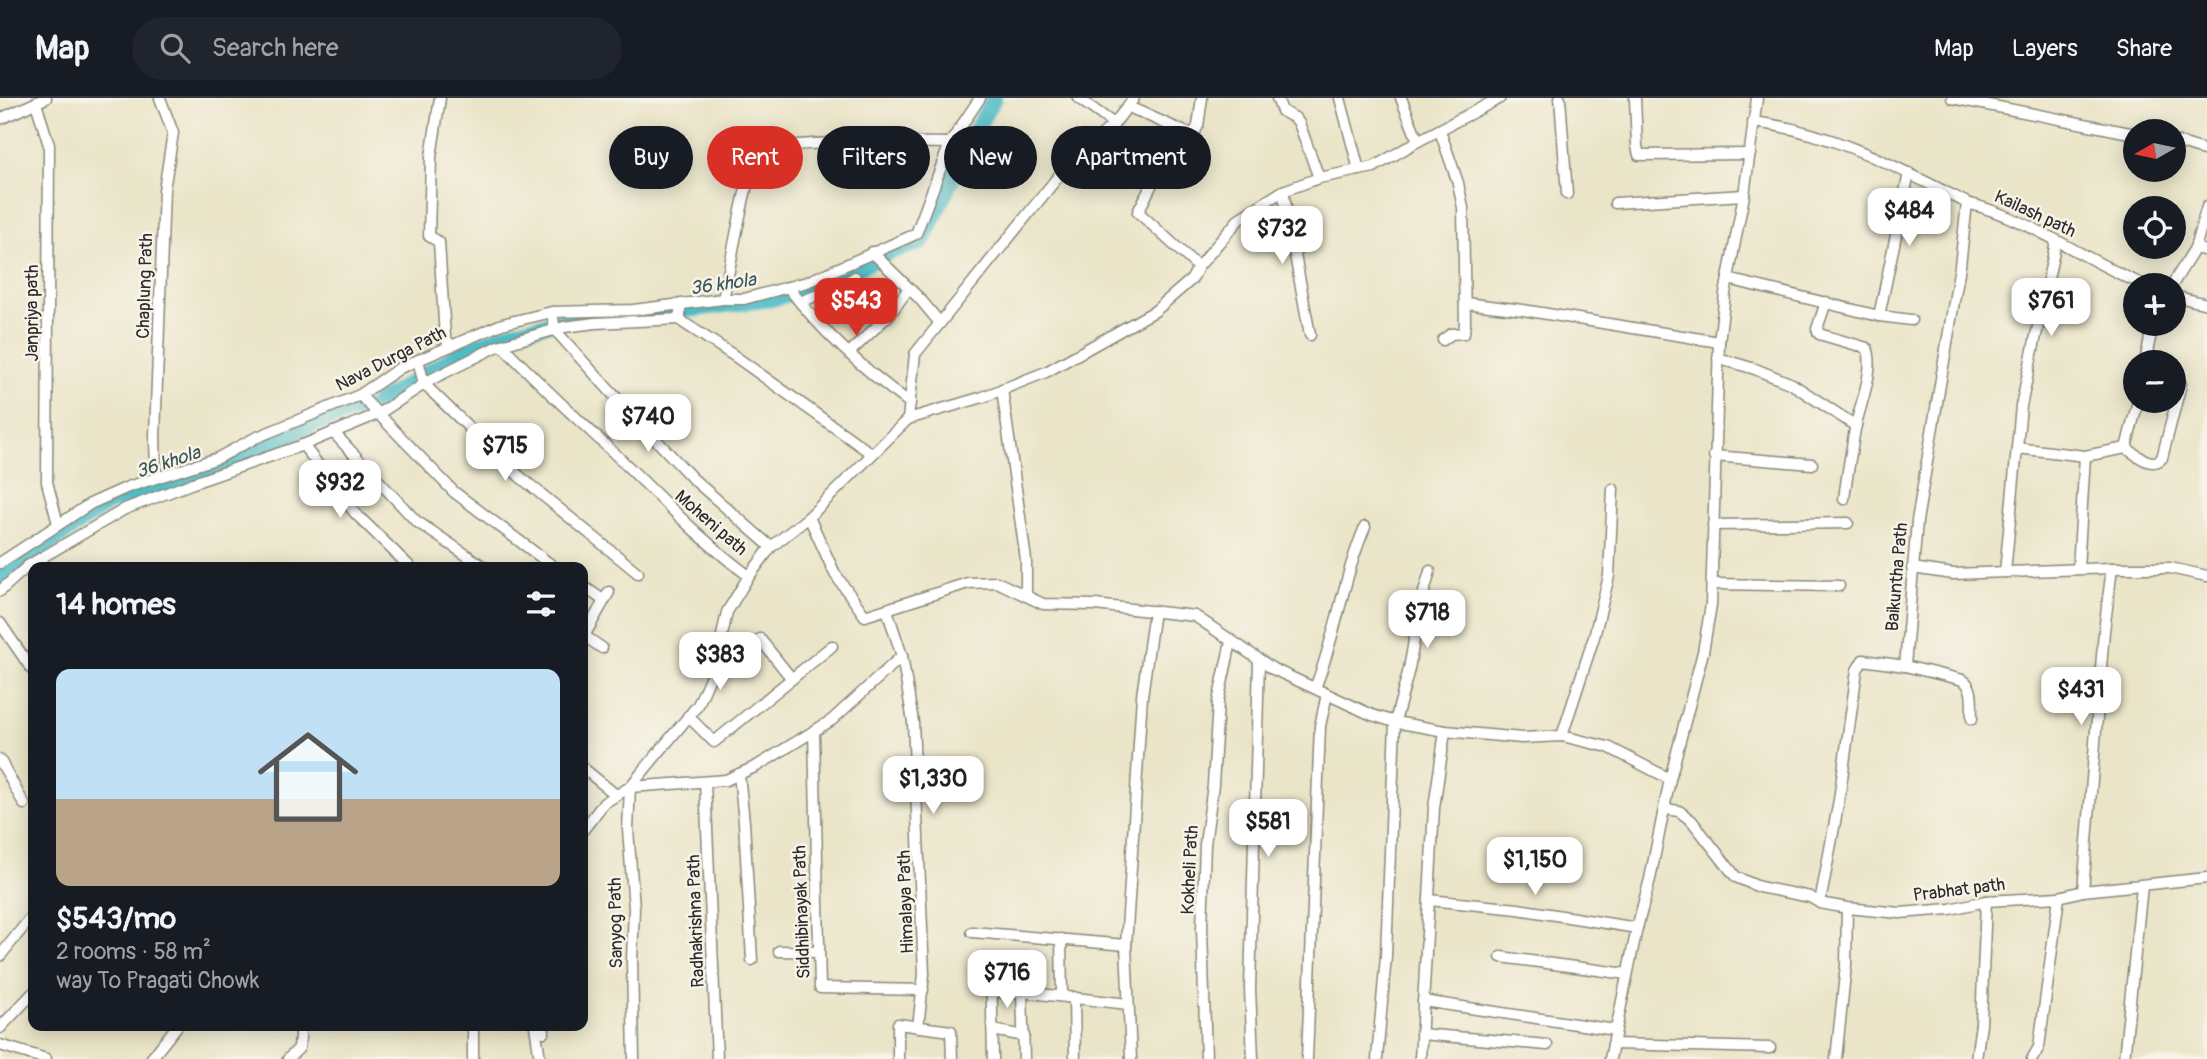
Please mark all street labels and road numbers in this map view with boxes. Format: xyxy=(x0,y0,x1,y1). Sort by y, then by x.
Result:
street label: Kailash path xyxy=(1990,185,2080,243)
street label: Chaplung Path xyxy=(132,233,158,339)
street label: Janpriya path xyxy=(21,265,44,361)
street label: Nava Durga Path xyxy=(332,321,450,397)
street label: Moheni path xyxy=(670,485,752,561)
street label: Baikuntha Path xyxy=(1881,522,1913,632)
street label: Kokheli Path xyxy=(1176,825,1204,915)
street label: Siddhibinayak Path xyxy=(788,845,816,979)
street label: Himalaya Path xyxy=(893,850,919,954)
street label: Radhakrishna Path xyxy=(682,854,710,988)
street label: Prabhat path xyxy=(1912,873,2006,907)
street label: Sanyog Path xyxy=(604,877,628,969)

